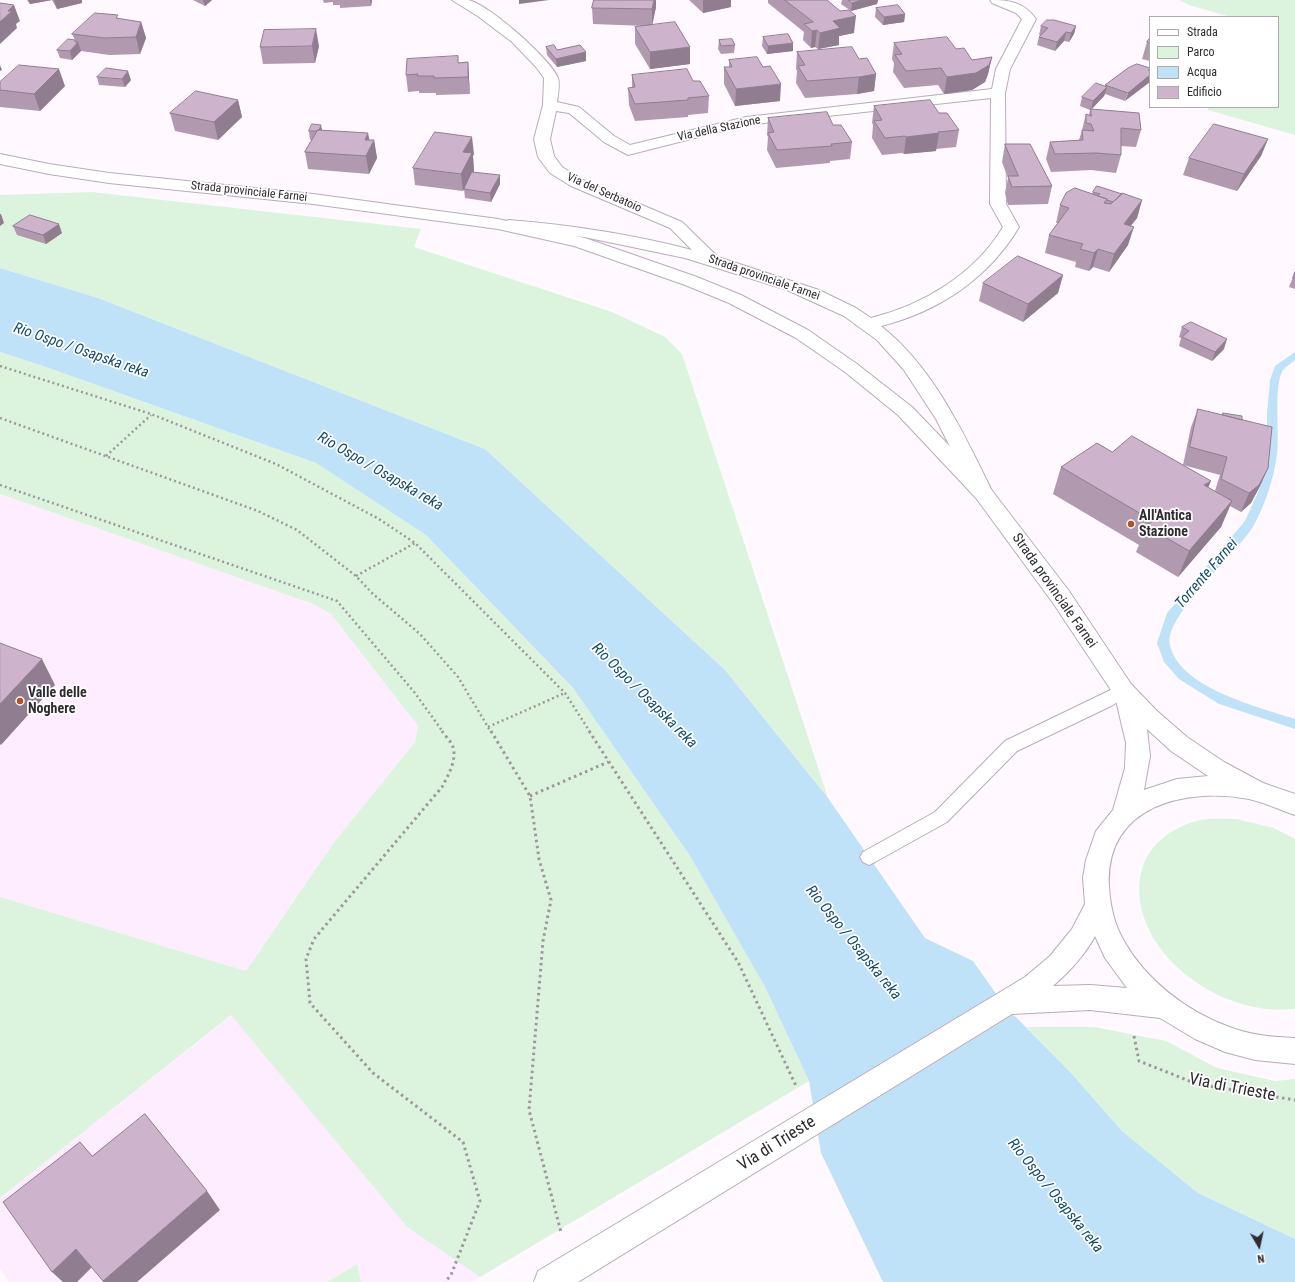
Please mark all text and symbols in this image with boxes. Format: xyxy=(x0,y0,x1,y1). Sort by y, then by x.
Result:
legend xyxy=(1149,16,1279,108)
text: Strada xyxy=(1187,25,1218,39)
text: Parco xyxy=(1187,45,1214,59)
text: Acqua xyxy=(1187,65,1217,79)
text: Edificio xyxy=(1187,85,1222,99)
street label: Via della Stazione xyxy=(676,113,762,145)
street label: Via del Serbatoio xyxy=(564,170,644,216)
street label: Strada provinciale Farnei xyxy=(190,179,308,205)
street label: Strada provinciale Farnei xyxy=(706,252,822,304)
water label: Rio Ospo / Osapska reka xyxy=(11,319,151,383)
water label: Rio Ospo / Osapska reka xyxy=(314,429,446,515)
place label: All'Antica Stazione xyxy=(1139,508,1192,540)
marker: All'Antica Stazione xyxy=(1126,519,1136,529)
street label: Strada provinciale Farnei xyxy=(1008,530,1100,652)
water label: Torrente Farnei xyxy=(1172,535,1242,613)
water label: Rio Ospo / Osapska reka xyxy=(588,640,700,752)
place label: Valle delle Noghere xyxy=(28,685,87,718)
marker: Valle delle Noghere xyxy=(15,696,25,706)
water label: Rio Ospo / Osapska reka xyxy=(801,882,905,1004)
street label: Via di Trieste xyxy=(1187,1070,1277,1106)
street label: Via di Trieste xyxy=(734,1112,820,1176)
water label: Rio Ospo / Osapska reka xyxy=(1003,1135,1107,1257)
north arrow xyxy=(1239,1226,1279,1266)
text: N xyxy=(1257,1251,1265,1265)

